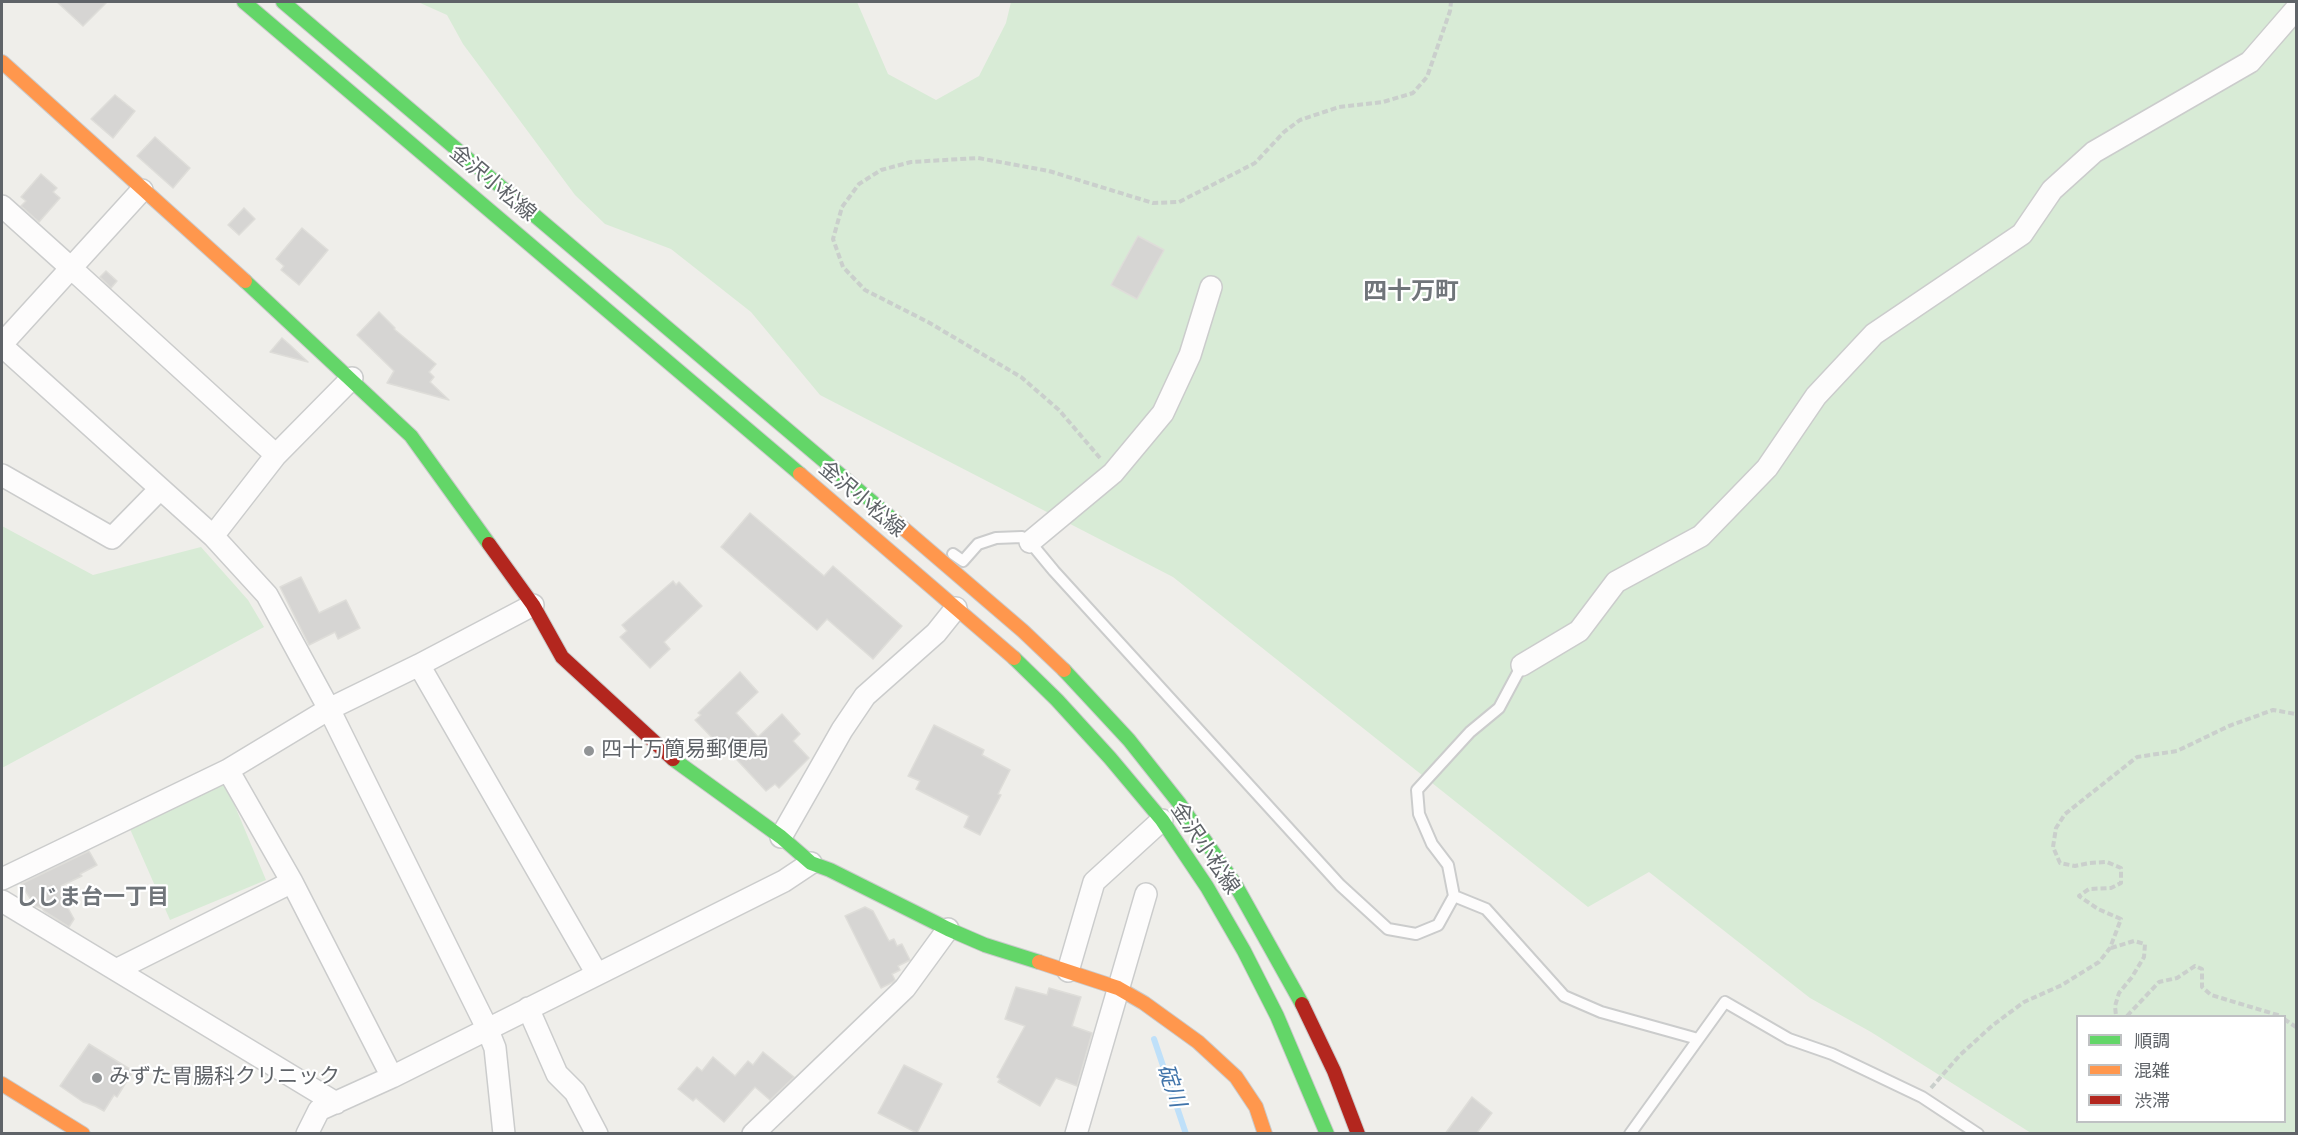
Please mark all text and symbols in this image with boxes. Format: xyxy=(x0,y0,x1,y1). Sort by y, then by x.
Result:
street label: 金沢小松線 xyxy=(444,141,540,227)
district label: 四十万町 xyxy=(1363,279,1459,307)
street label: 金沢小松線 xyxy=(813,457,909,543)
place label: 四十万簡易郵便局 xyxy=(601,738,769,764)
marker: 四十万簡易郵便局 xyxy=(582,744,596,758)
street label: 金沢小松線 xyxy=(1164,798,1244,900)
district label: しじま台一丁目 xyxy=(15,886,169,912)
legend xyxy=(2076,1015,2286,1123)
text: 順調 xyxy=(2134,1027,2170,1054)
text: 混雑 xyxy=(2134,1057,2170,1084)
water label: 碇川 xyxy=(1150,1061,1190,1111)
place label: みずた胃腸科クリニック xyxy=(109,1065,340,1091)
marker: みずた胃腸科クリニック xyxy=(90,1071,104,1085)
text: 渋滞 xyxy=(2134,1087,2170,1114)

